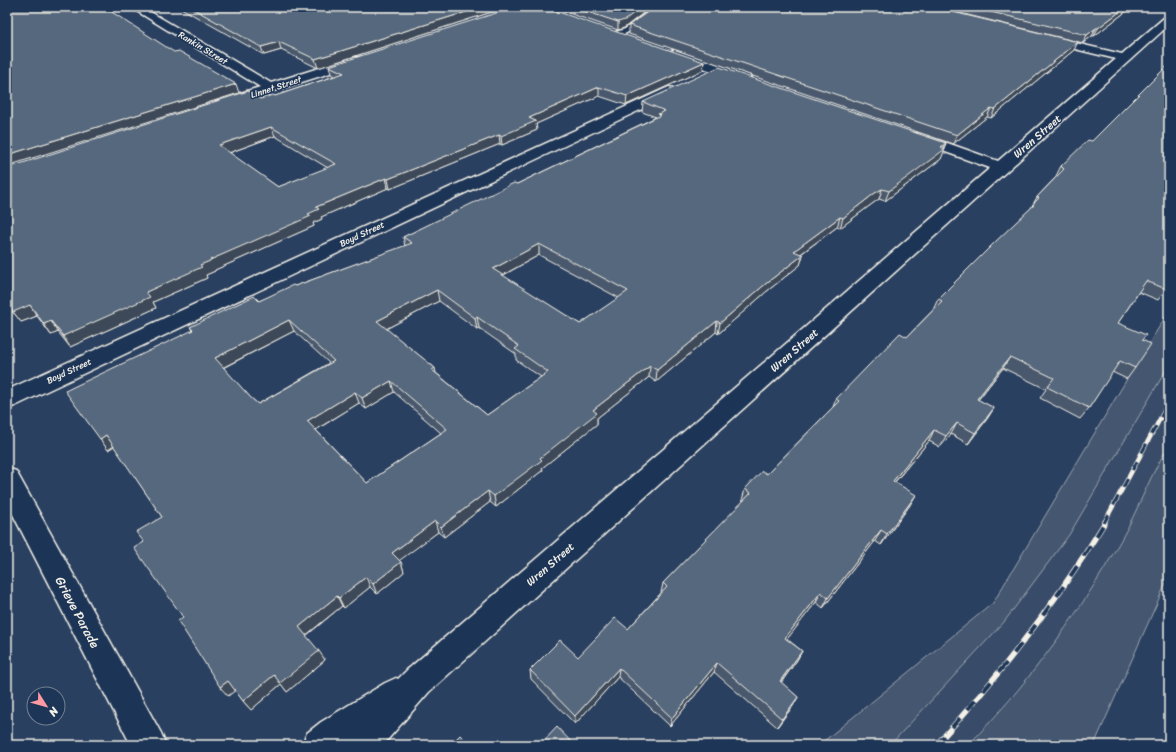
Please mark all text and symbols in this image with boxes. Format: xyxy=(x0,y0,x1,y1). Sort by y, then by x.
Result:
street label: Rankin Street xyxy=(175,27,231,69)
street label: Linnet Street xyxy=(248,71,304,103)
street label: Wren Street xyxy=(1009,110,1066,163)
street label: Boyd Street xyxy=(337,217,387,251)
street label: Wren Street xyxy=(766,324,823,377)
street label: Boyd Street xyxy=(44,354,94,388)
street label: Wren Street xyxy=(522,538,579,591)
street label: Grieve Parade xyxy=(49,572,106,652)
north arrow xyxy=(26,686,66,726)
text: N xyxy=(43,702,64,721)

